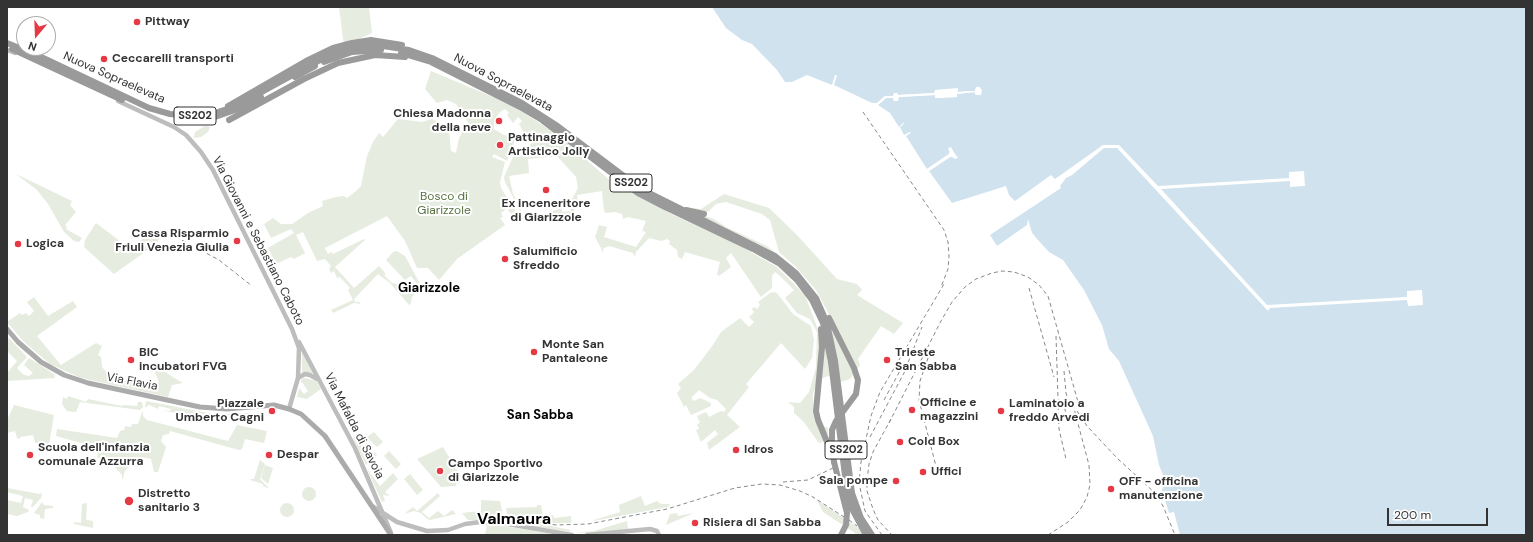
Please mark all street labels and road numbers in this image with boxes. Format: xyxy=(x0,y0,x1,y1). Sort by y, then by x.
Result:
street label: Nuova Sopraelevata xyxy=(61,49,167,107)
street label: Nuova Sopraelevata xyxy=(451,51,555,115)
road number: SS202 xyxy=(174,107,216,125)
street label: Via Giovanni e Sebastiano Caboto xyxy=(209,154,307,328)
road number: SS202 xyxy=(610,174,652,192)
street label: Via Flavia xyxy=(105,370,159,394)
street label: Via Mafalda di Savoia xyxy=(321,371,387,481)
road number: SS202 xyxy=(825,441,867,459)

